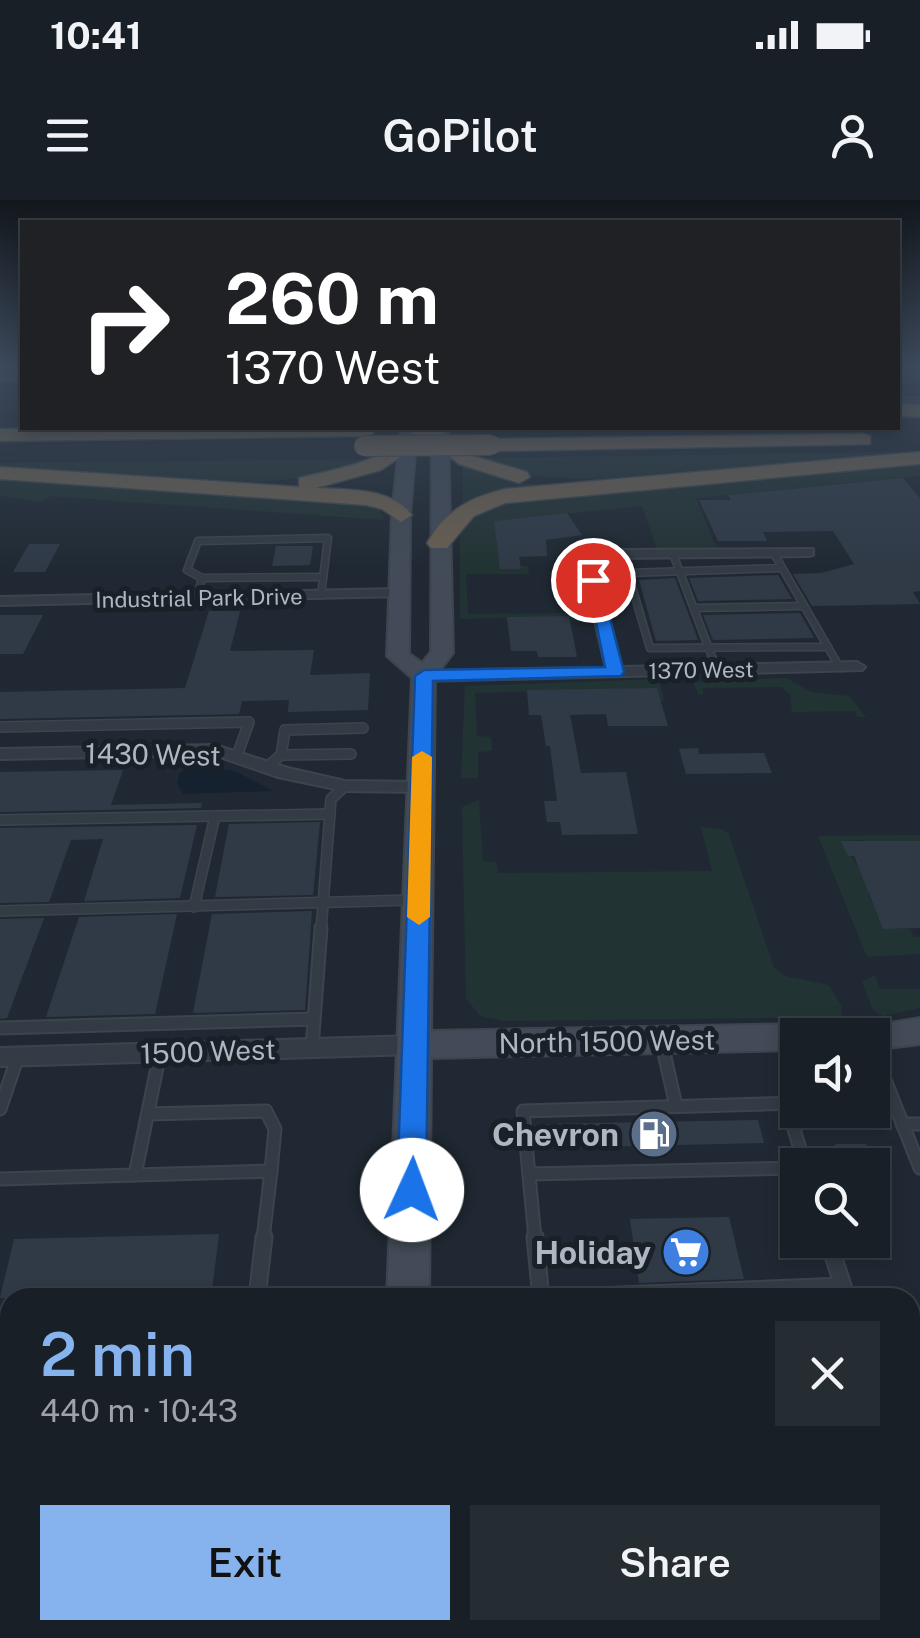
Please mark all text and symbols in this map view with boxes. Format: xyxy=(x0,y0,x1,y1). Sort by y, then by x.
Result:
text: 10:41 xyxy=(50,13,142,58)
icon: menu xyxy=(40,108,95,163)
icon: person xyxy=(825,108,880,163)
text: GoPilot xyxy=(382,109,538,162)
text: 260 m xyxy=(225,257,439,340)
icon: right xyxy=(60,260,190,390)
text: 1370 West xyxy=(225,341,440,394)
pin xyxy=(551,538,636,623)
icon: arrive xyxy=(566,553,621,608)
street label: Industrial Park Drive xyxy=(95,583,303,613)
street label: 1370 West xyxy=(648,656,754,684)
street label: 1430 West xyxy=(85,736,221,772)
map controls xyxy=(780,1018,890,1258)
button: sound xyxy=(780,1018,890,1128)
street label: North 1500 West xyxy=(498,1023,716,1059)
street label: 1500 West xyxy=(140,1032,276,1070)
fuel station icon: Chevron xyxy=(628,1108,680,1160)
place label: Chevron xyxy=(492,1116,619,1153)
position arrow xyxy=(360,1138,464,1242)
button: search xyxy=(780,1148,890,1258)
supermarket icon: Holiday xyxy=(660,1226,712,1278)
place label: Holiday xyxy=(534,1234,651,1271)
text: 2 min xyxy=(40,1319,195,1390)
button: close xyxy=(775,1321,880,1426)
text: 440 m · 10:43 xyxy=(40,1392,238,1429)
button: Exit xyxy=(40,1505,450,1620)
button: Share xyxy=(470,1505,880,1620)

